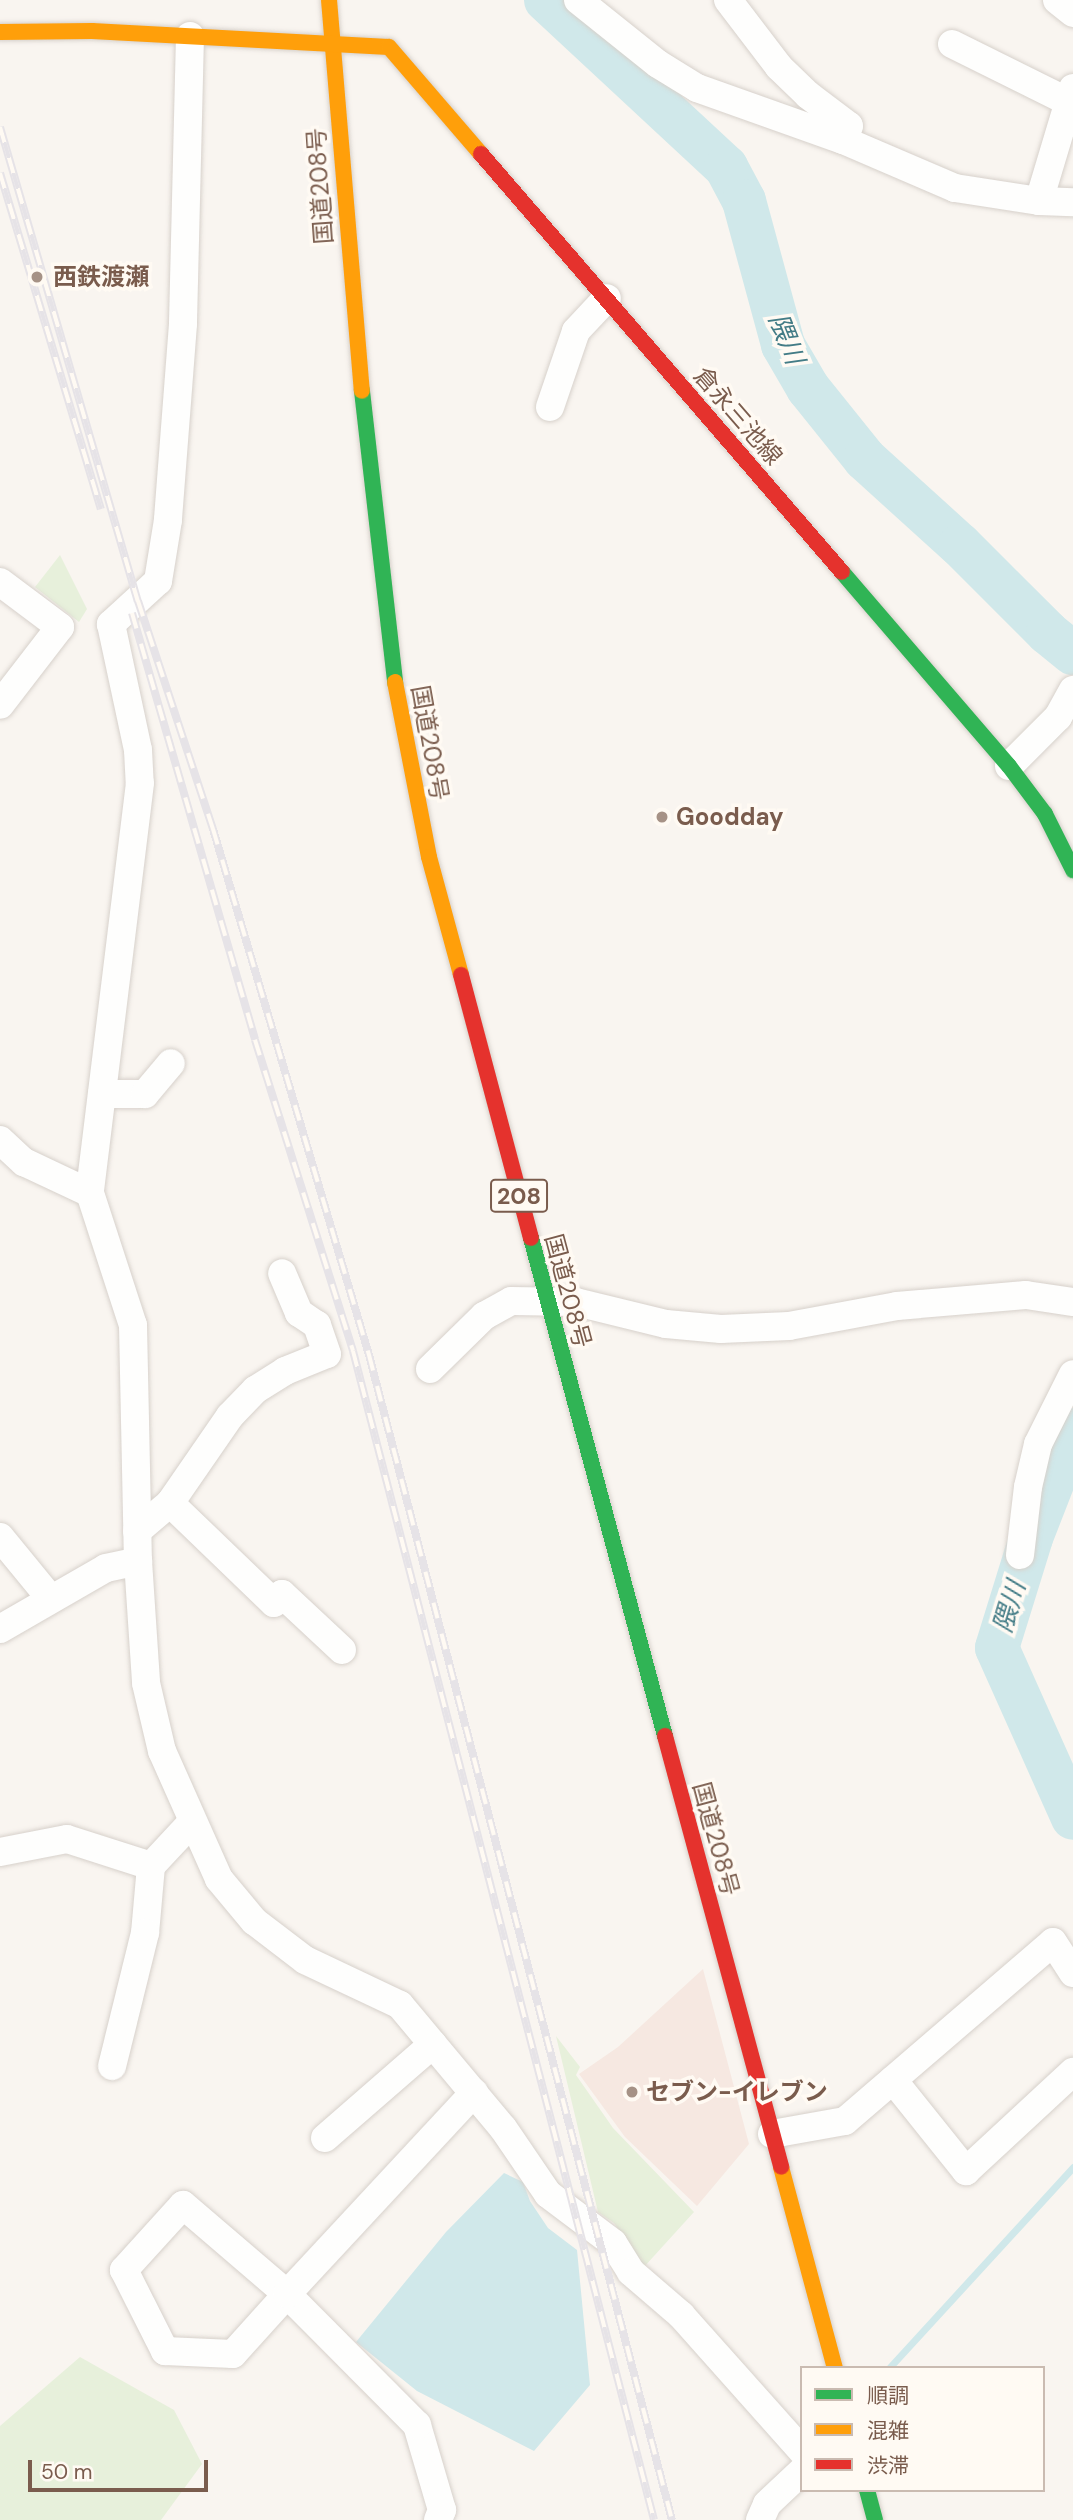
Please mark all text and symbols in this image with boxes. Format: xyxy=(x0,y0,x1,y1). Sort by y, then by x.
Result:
street label: 国道208号 xyxy=(302,127,338,245)
place label: 西鉄渡瀬 xyxy=(53,263,149,291)
marker: 西鉄渡瀬 xyxy=(27,267,47,287)
water label: 隈川 xyxy=(762,309,810,369)
street label: 倉永三池線 xyxy=(688,361,788,471)
street label: 国道208号 xyxy=(406,683,454,803)
place label: Goodday xyxy=(676,803,784,831)
marker: Goodday xyxy=(654,809,670,825)
road number: 208 xyxy=(489,1176,549,1216)
street label: 国道208号 xyxy=(539,1231,597,1351)
water label: 隈川 xyxy=(987,1578,1033,1636)
street label: 国道208号 xyxy=(687,1779,745,1899)
place label: セブン-イレブン xyxy=(646,2078,828,2106)
marker: セブン-イレブン xyxy=(624,2084,640,2100)
legend xyxy=(800,2366,1045,2492)
text: 順調 xyxy=(867,2382,909,2410)
text: 混雑 xyxy=(867,2417,909,2445)
scale bar xyxy=(32,2446,212,2490)
text: 渋滞 xyxy=(867,2452,909,2480)
text: 50 m xyxy=(41,2458,92,2486)

